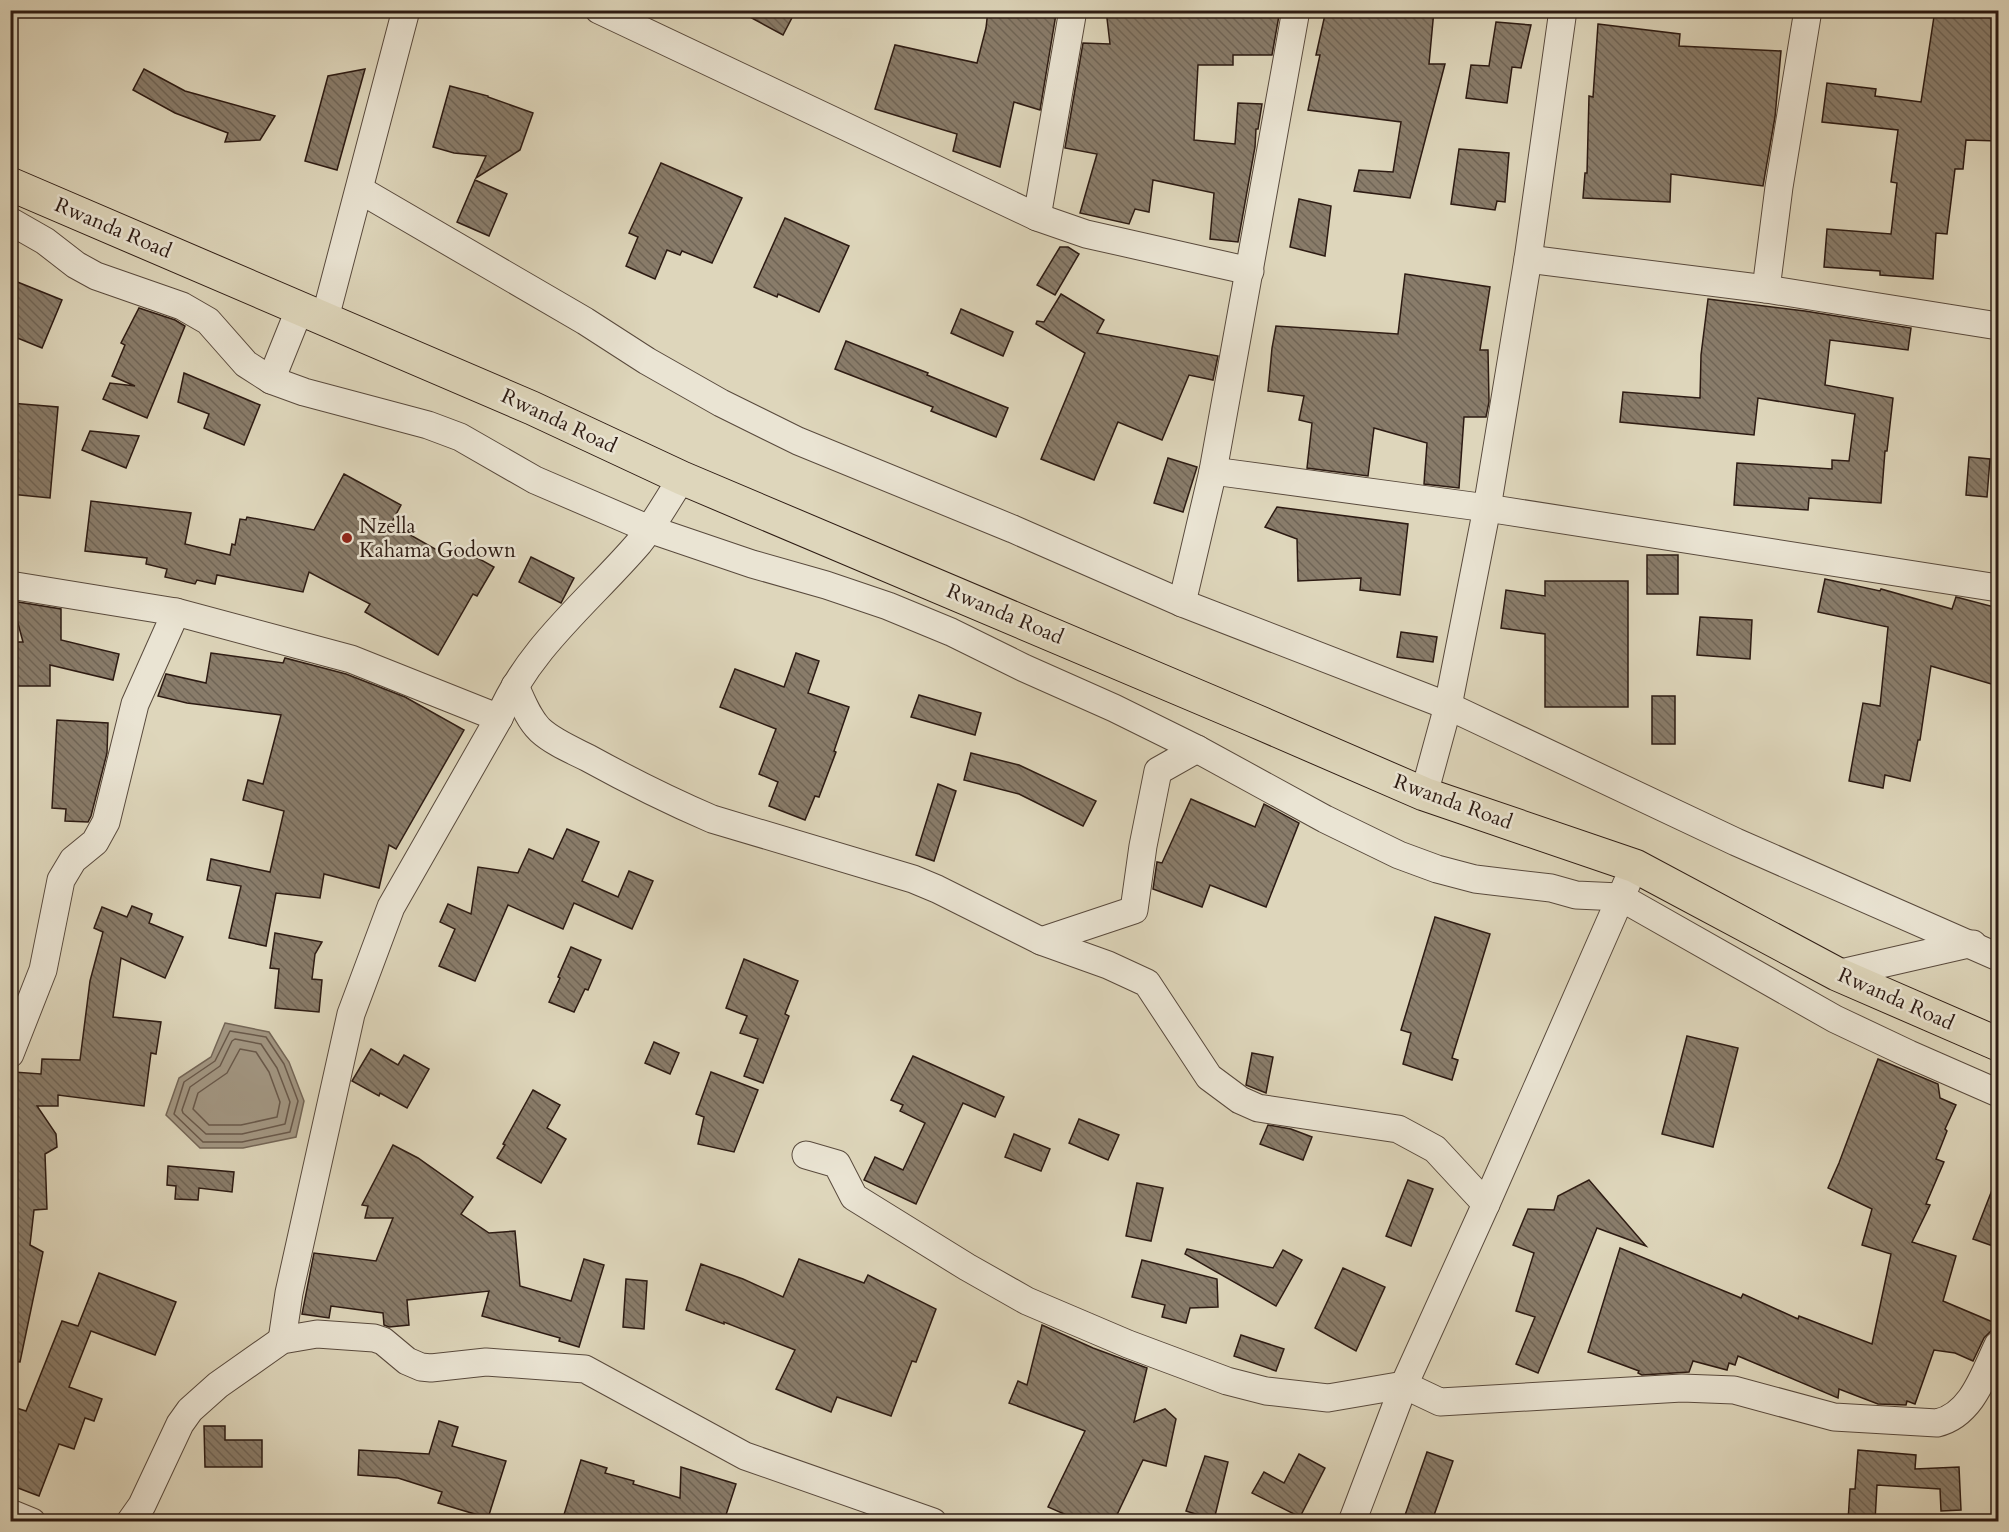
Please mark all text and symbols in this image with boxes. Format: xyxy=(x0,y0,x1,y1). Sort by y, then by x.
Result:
street label: Rwanda Road xyxy=(50,190,176,266)
street label: Rwanda Road xyxy=(496,382,622,460)
place label: Nzella Kahama Godown xyxy=(359,512,516,565)
marker: Nzella Kahama Godown xyxy=(340,531,354,545)
street label: Rwanda Road xyxy=(942,576,1068,652)
street label: Rwanda Road xyxy=(1390,767,1516,837)
street label: Rwanda Road xyxy=(1833,960,1959,1038)

